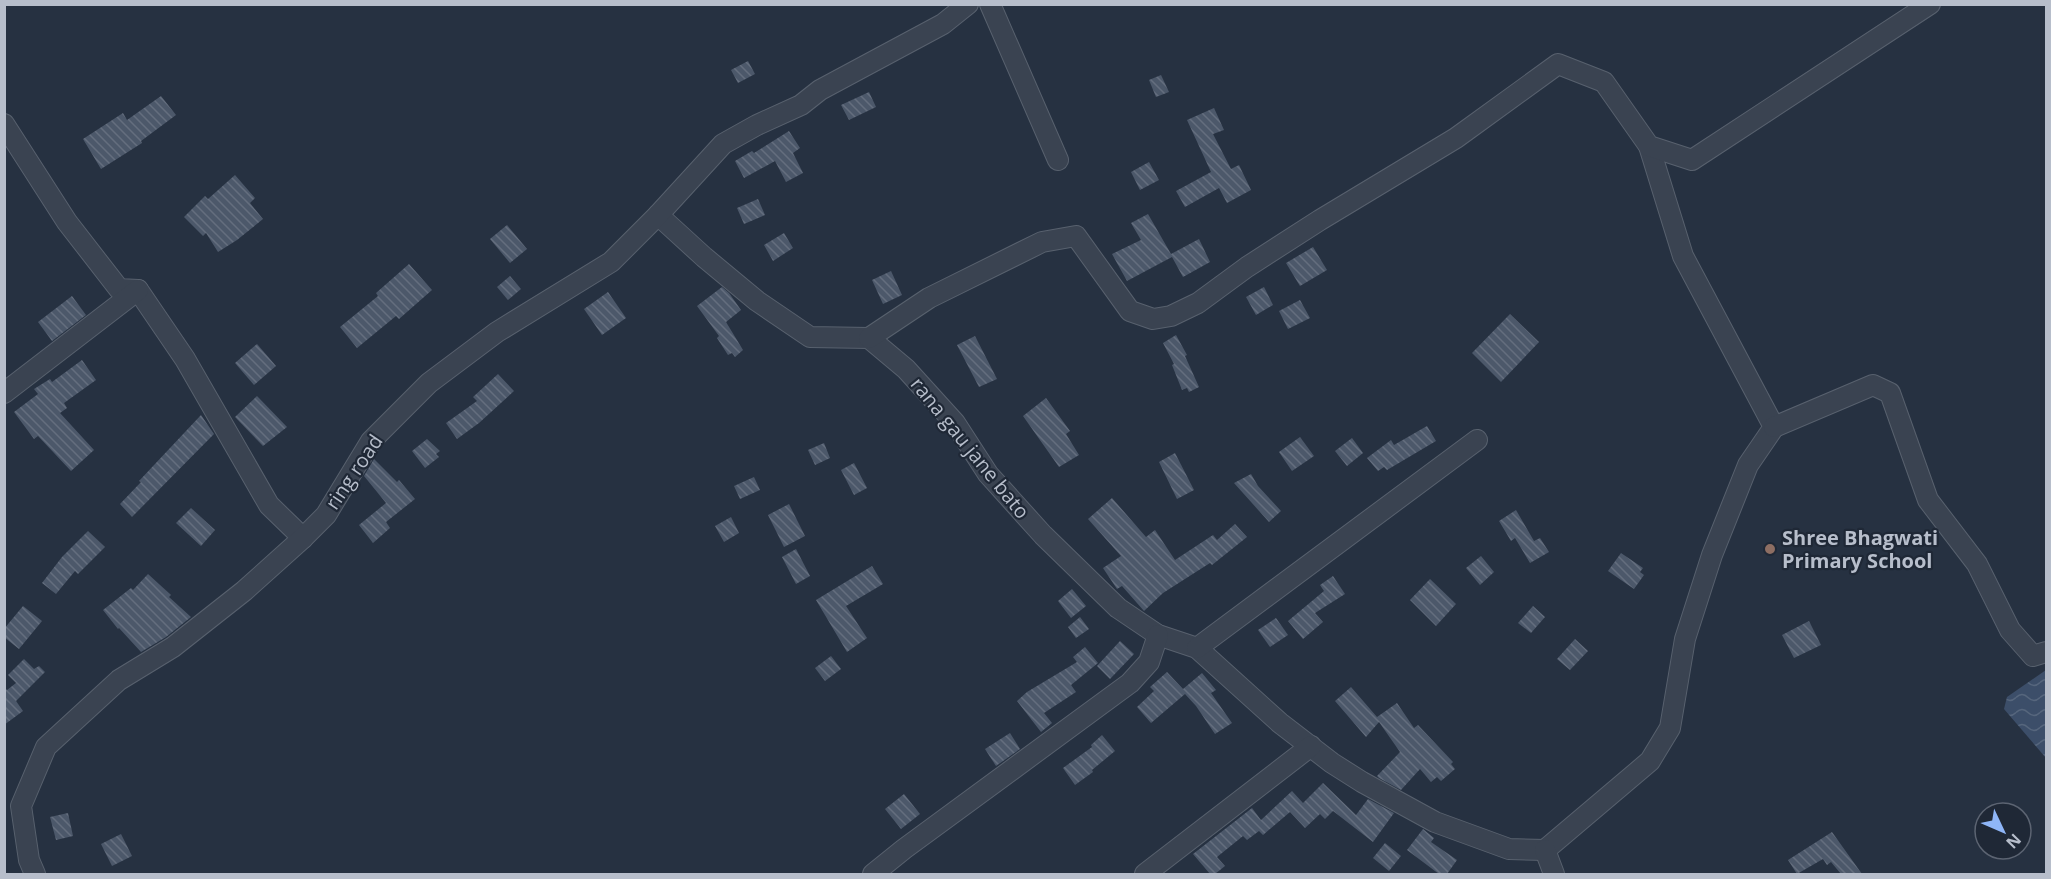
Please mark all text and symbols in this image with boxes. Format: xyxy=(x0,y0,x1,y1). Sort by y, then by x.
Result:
street label: rana gau jane bato xyxy=(905,371,1036,524)
street label: ring road xyxy=(319,429,389,515)
place label: Shree Bhagwati Primary School xyxy=(1782,524,1938,574)
marker: Shree Bhagwati Primary School xyxy=(1763,542,1777,556)
north arrow xyxy=(1973,801,2033,861)
text: N xyxy=(2001,829,2026,854)

